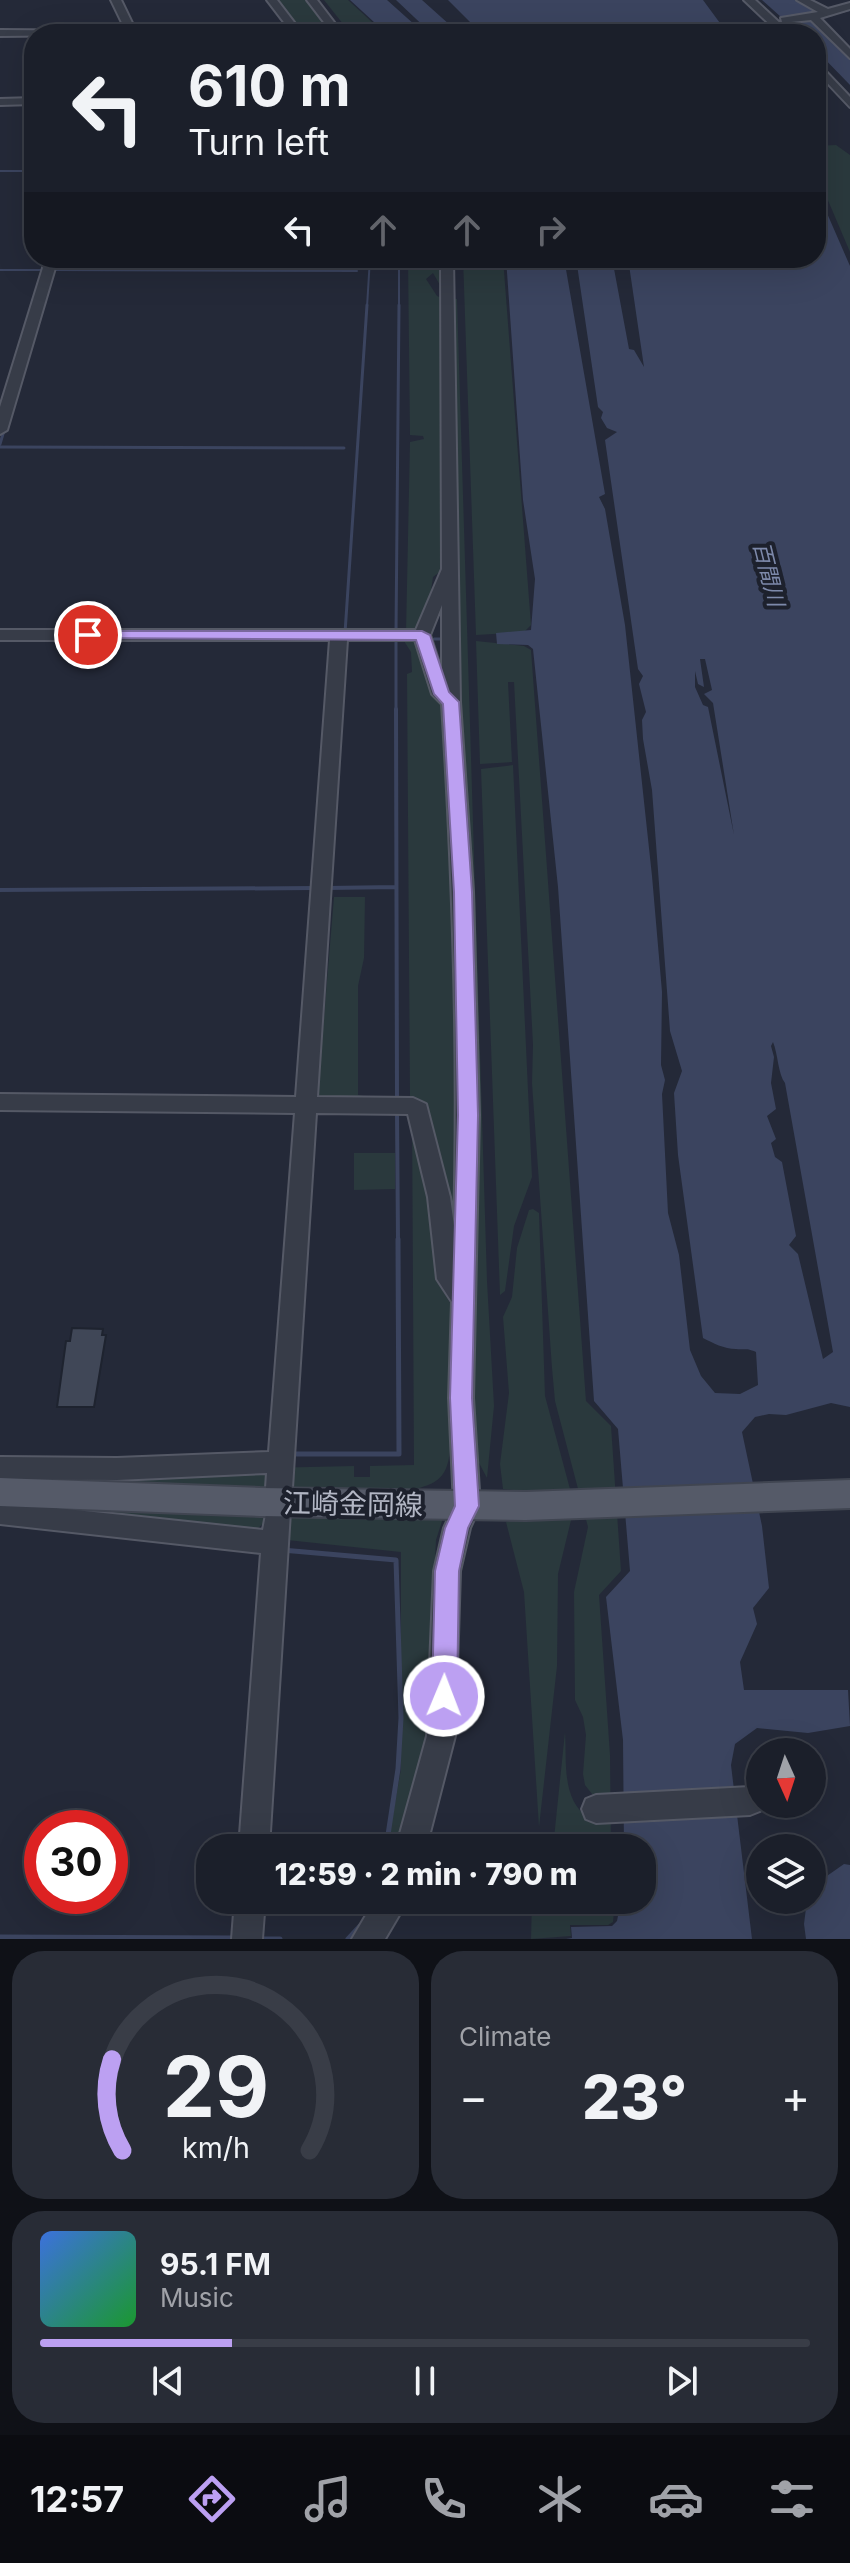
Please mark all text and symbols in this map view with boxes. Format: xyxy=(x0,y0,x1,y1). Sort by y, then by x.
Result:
text: 610 m xyxy=(188,52,351,120)
icon: left xyxy=(56,56,160,160)
text: Turn left xyxy=(188,120,329,164)
icon: left xyxy=(277,208,321,252)
icon: ahead xyxy=(361,208,405,252)
icon: ahead xyxy=(445,208,489,252)
icon: right xyxy=(529,208,573,252)
water label: 百間川 xyxy=(748,539,790,611)
pin xyxy=(54,601,122,669)
icon: arrive xyxy=(66,613,110,657)
street label: 江崎金岡線 xyxy=(283,1486,423,1522)
position arrow xyxy=(402,1654,486,1738)
north arrow xyxy=(746,1738,826,1818)
map controls xyxy=(746,1738,826,1914)
speed limit sign: 30 xyxy=(24,1810,128,1914)
button: layers xyxy=(746,1834,826,1914)
text: 12:59 · 2 min · 790 m xyxy=(274,1856,578,1892)
text: Climate xyxy=(459,2021,551,2052)
text: 29 xyxy=(162,2036,269,2137)
text: 23° xyxy=(582,2061,687,2133)
text: − xyxy=(459,2070,488,2124)
text: + xyxy=(781,2070,810,2124)
text: km/h xyxy=(182,2130,249,2165)
text: 95.1 FM xyxy=(160,2246,271,2282)
text: Music xyxy=(160,2282,234,2313)
icon: previous xyxy=(146,2359,190,2403)
icon: pause xyxy=(403,2359,447,2403)
icon: next xyxy=(660,2359,704,2403)
icon: directions xyxy=(184,2471,240,2527)
icon: music xyxy=(300,2471,356,2527)
icon: phone xyxy=(416,2471,472,2527)
icon: climate xyxy=(532,2471,588,2527)
icon: car xyxy=(648,2471,704,2527)
icon: filters xyxy=(764,2471,820,2527)
text: 12:57 xyxy=(30,2477,124,2521)

